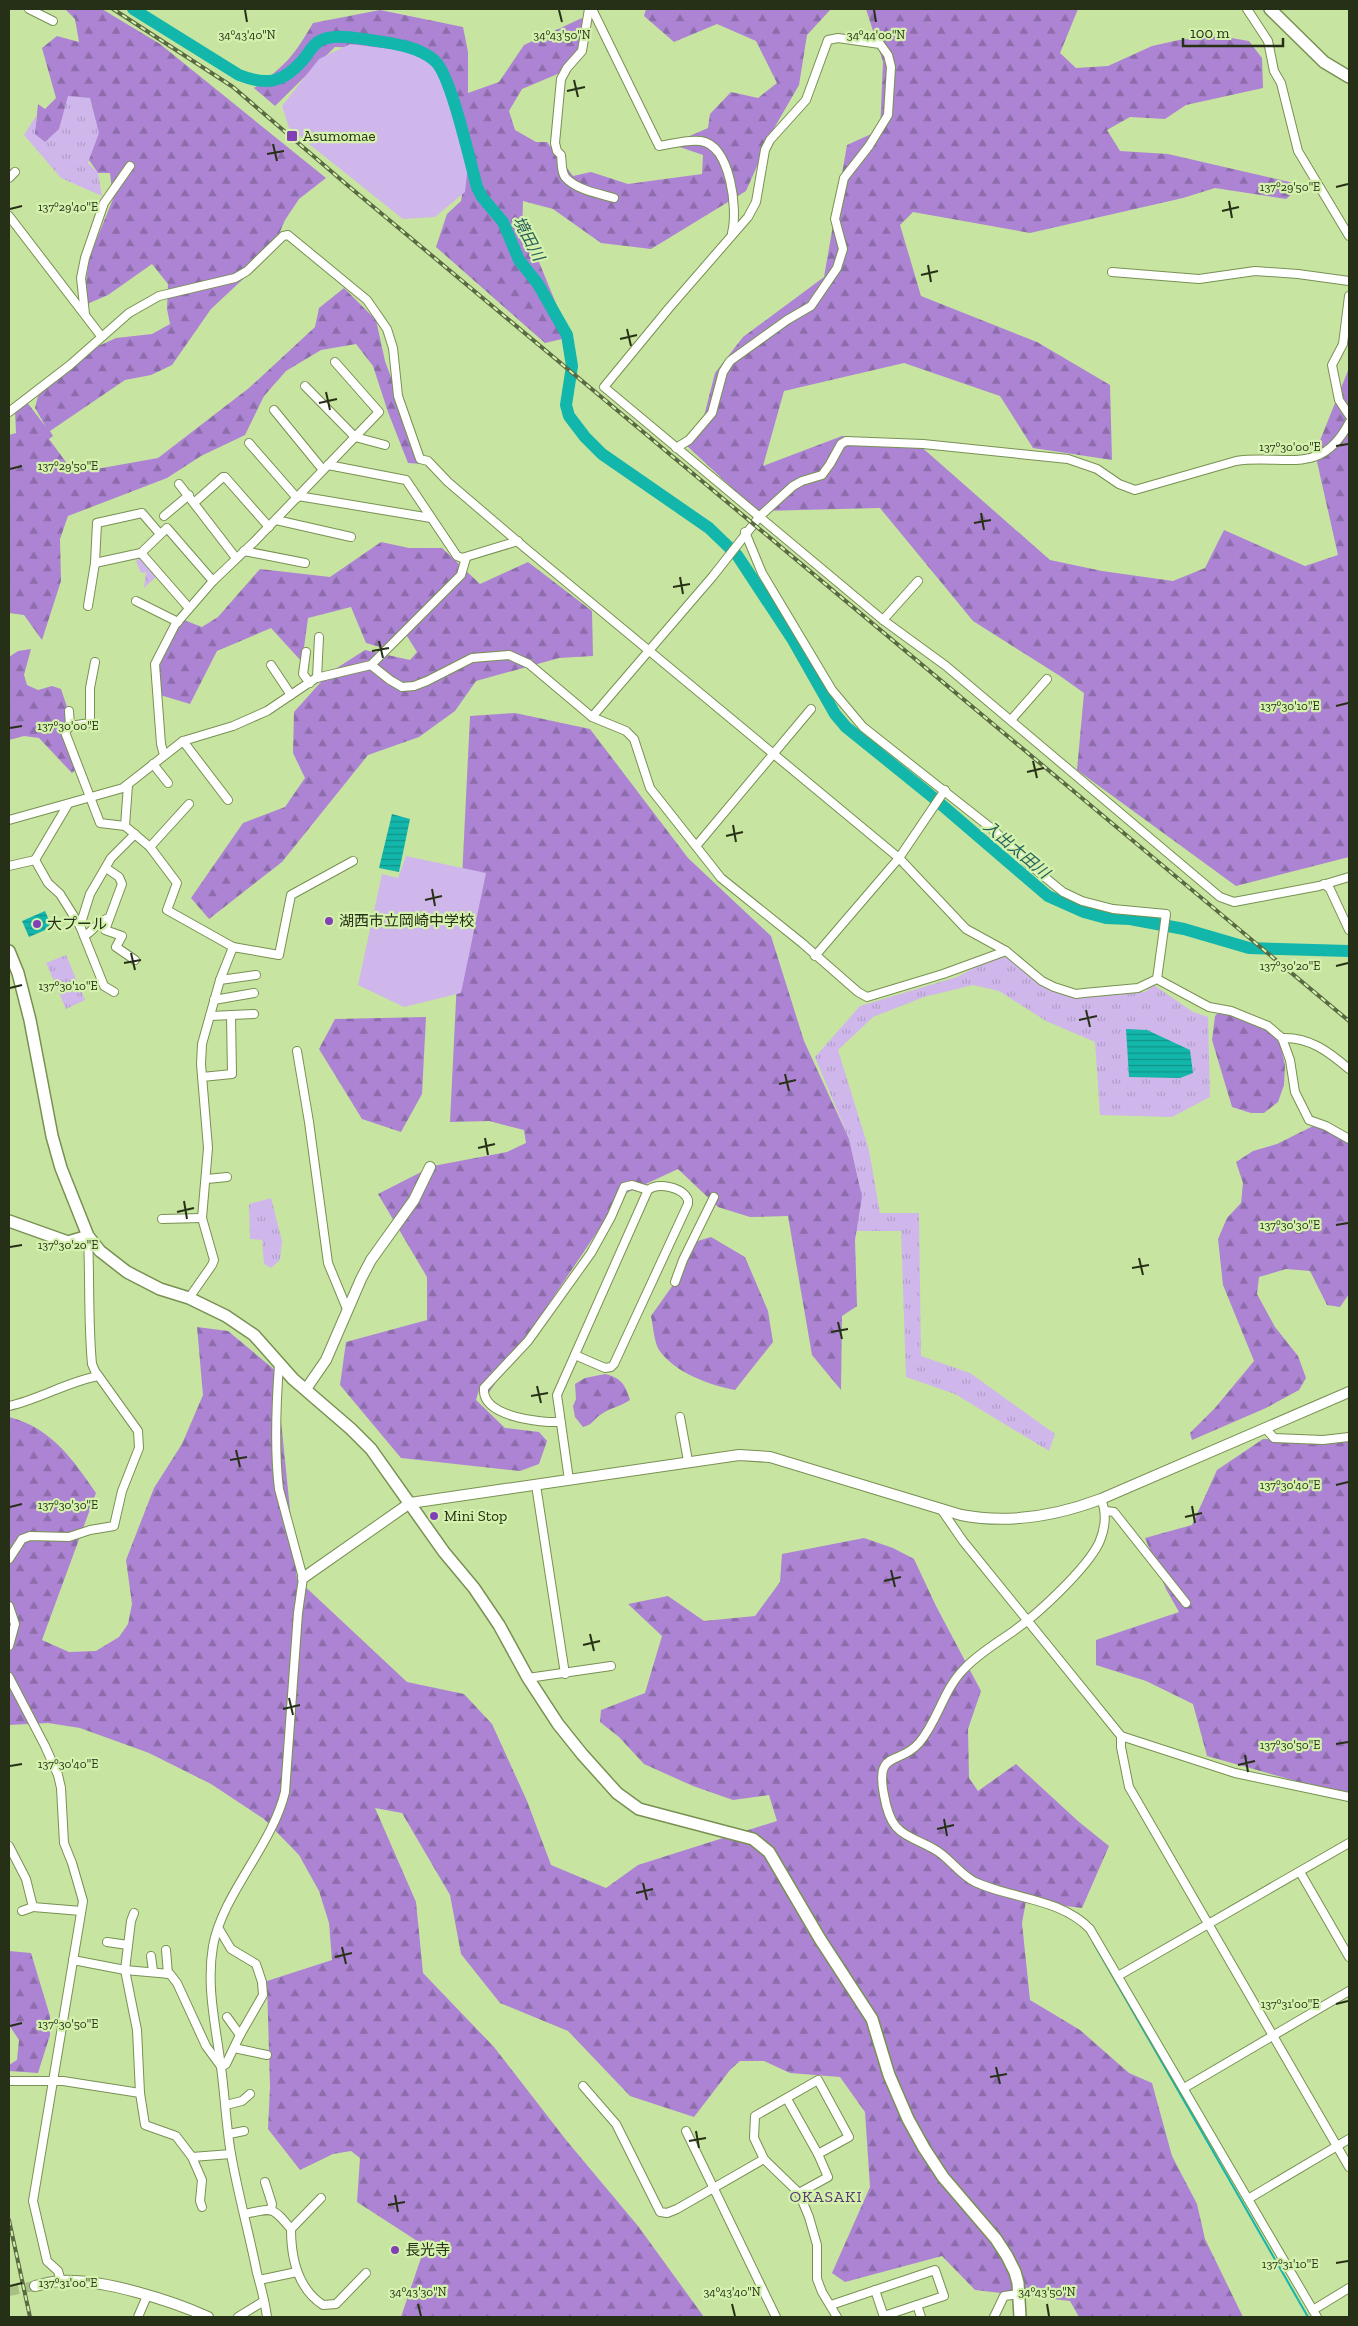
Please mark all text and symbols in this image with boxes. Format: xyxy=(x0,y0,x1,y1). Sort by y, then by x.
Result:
scale bar xyxy=(1183,15,1283,47)
text: 100 m xyxy=(1190,24,1229,42)
text: 34°43'40"N xyxy=(218,28,276,42)
text: 34°43'50"N xyxy=(533,28,591,42)
text: 34°44'00"N xyxy=(847,28,905,42)
place label: Asumomae xyxy=(303,127,376,145)
marker: Asumomae xyxy=(285,129,299,143)
text: 137°29'50"E xyxy=(1260,180,1320,194)
text: 137°29'40"E xyxy=(38,200,98,214)
water label: 境田川 xyxy=(509,213,549,266)
text: 137°30'00"E xyxy=(1259,440,1321,454)
text: 137°29'50"E xyxy=(38,459,98,473)
text: 137°30'10"E xyxy=(1260,699,1320,713)
text: 137°30'00"E xyxy=(37,719,99,733)
water label: 入出太田川 xyxy=(980,816,1055,884)
place label: 湖西市立岡崎中学校 xyxy=(339,912,474,930)
place label: 大プール xyxy=(47,915,107,933)
marker: 湖西市立岡崎中学校 xyxy=(323,915,335,927)
marker: 大プール xyxy=(31,918,43,930)
text: 137°30'20"E xyxy=(1260,959,1320,973)
text: 137°30'10"E xyxy=(38,979,98,993)
text: 137°30'30"E xyxy=(1260,1218,1320,1232)
text: 137°30'20"E xyxy=(38,1238,98,1252)
text: 137°30'40"E xyxy=(1260,1478,1320,1492)
text: 137°30'30"E xyxy=(38,1498,98,1512)
place label: Mini Stop xyxy=(444,1507,507,1525)
marker: Mini Stop xyxy=(428,1510,440,1522)
text: 137°30'50"E xyxy=(1260,1738,1320,1752)
text: 137°30'40"E xyxy=(38,1757,98,1771)
text: 137°31'00"E xyxy=(1261,1997,1319,2011)
text: 137°30'50"E xyxy=(38,2017,98,2031)
district label: OKASAKI xyxy=(789,2187,863,2206)
place label: 長光寺 xyxy=(405,2241,450,2259)
marker: 長光寺 xyxy=(389,2244,401,2256)
text: 137°31'10"E xyxy=(1262,2257,1318,2271)
text: 137°31'00"E xyxy=(39,2276,97,2290)
text: 34°43'30"N xyxy=(389,2285,447,2299)
text: 34°43'40"N xyxy=(703,2285,761,2299)
text: 34°43'50"N xyxy=(1018,2285,1076,2299)

